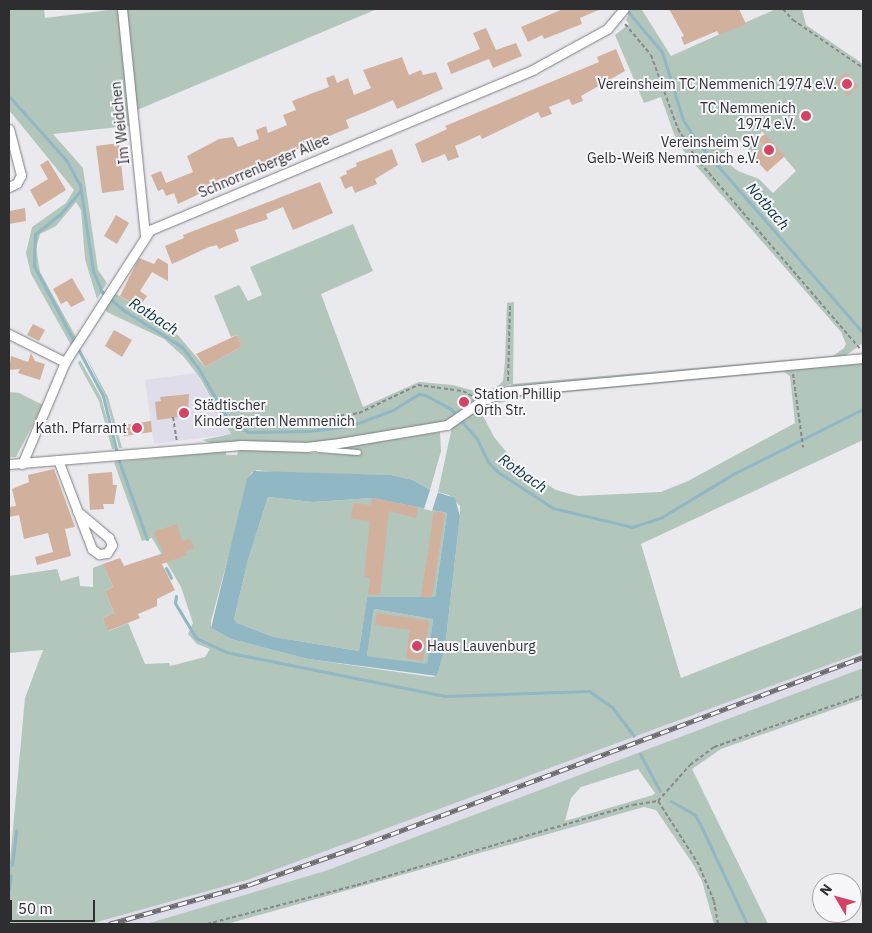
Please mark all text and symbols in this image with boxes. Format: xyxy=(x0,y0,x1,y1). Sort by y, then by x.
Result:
place label: Vereinsheim TC Nemmenich 1974 e.V. xyxy=(598,76,837,92)
marker: Vereinsheim TC Nemmenich 1974 e.V. xyxy=(841,78,853,90)
street label: Im Weidchen xyxy=(107,81,133,165)
place label: TC Nemmenich 1974 e.V. xyxy=(700,100,796,132)
marker: TC Nemmenich 1974 e.V. xyxy=(800,110,812,122)
street label: Schnorrenberger Allee xyxy=(196,131,332,201)
place label: Vereinsheim SV Gelb-Weiß Nemmenich e.V. xyxy=(587,134,759,166)
marker: Vereinsheim SV Gelb-Weiß Nemmenich e.V. xyxy=(763,144,775,156)
water label: Notbach xyxy=(743,179,793,233)
water label: Rotbach xyxy=(126,293,182,339)
place label: Station Phillip Orth Str. xyxy=(474,386,561,418)
marker: Station Phillip Orth Str. xyxy=(458,396,470,408)
place label: Städtischer Kindergarten Nemmenich xyxy=(194,397,355,430)
marker: Städtischer Kindergarten Nemmenich xyxy=(178,407,190,419)
place label: Kath. Pfarramt xyxy=(36,420,127,436)
marker: Kath. Pfarramt xyxy=(131,422,143,434)
water label: Rotbach xyxy=(495,450,551,496)
place label: Haus Lauvenburg xyxy=(427,638,536,654)
marker: Haus Lauvenburg xyxy=(411,640,423,652)
north arrow xyxy=(812,873,862,923)
text: N xyxy=(816,880,836,899)
scale bar xyxy=(12,890,98,922)
text: 50 m xyxy=(18,899,53,918)

